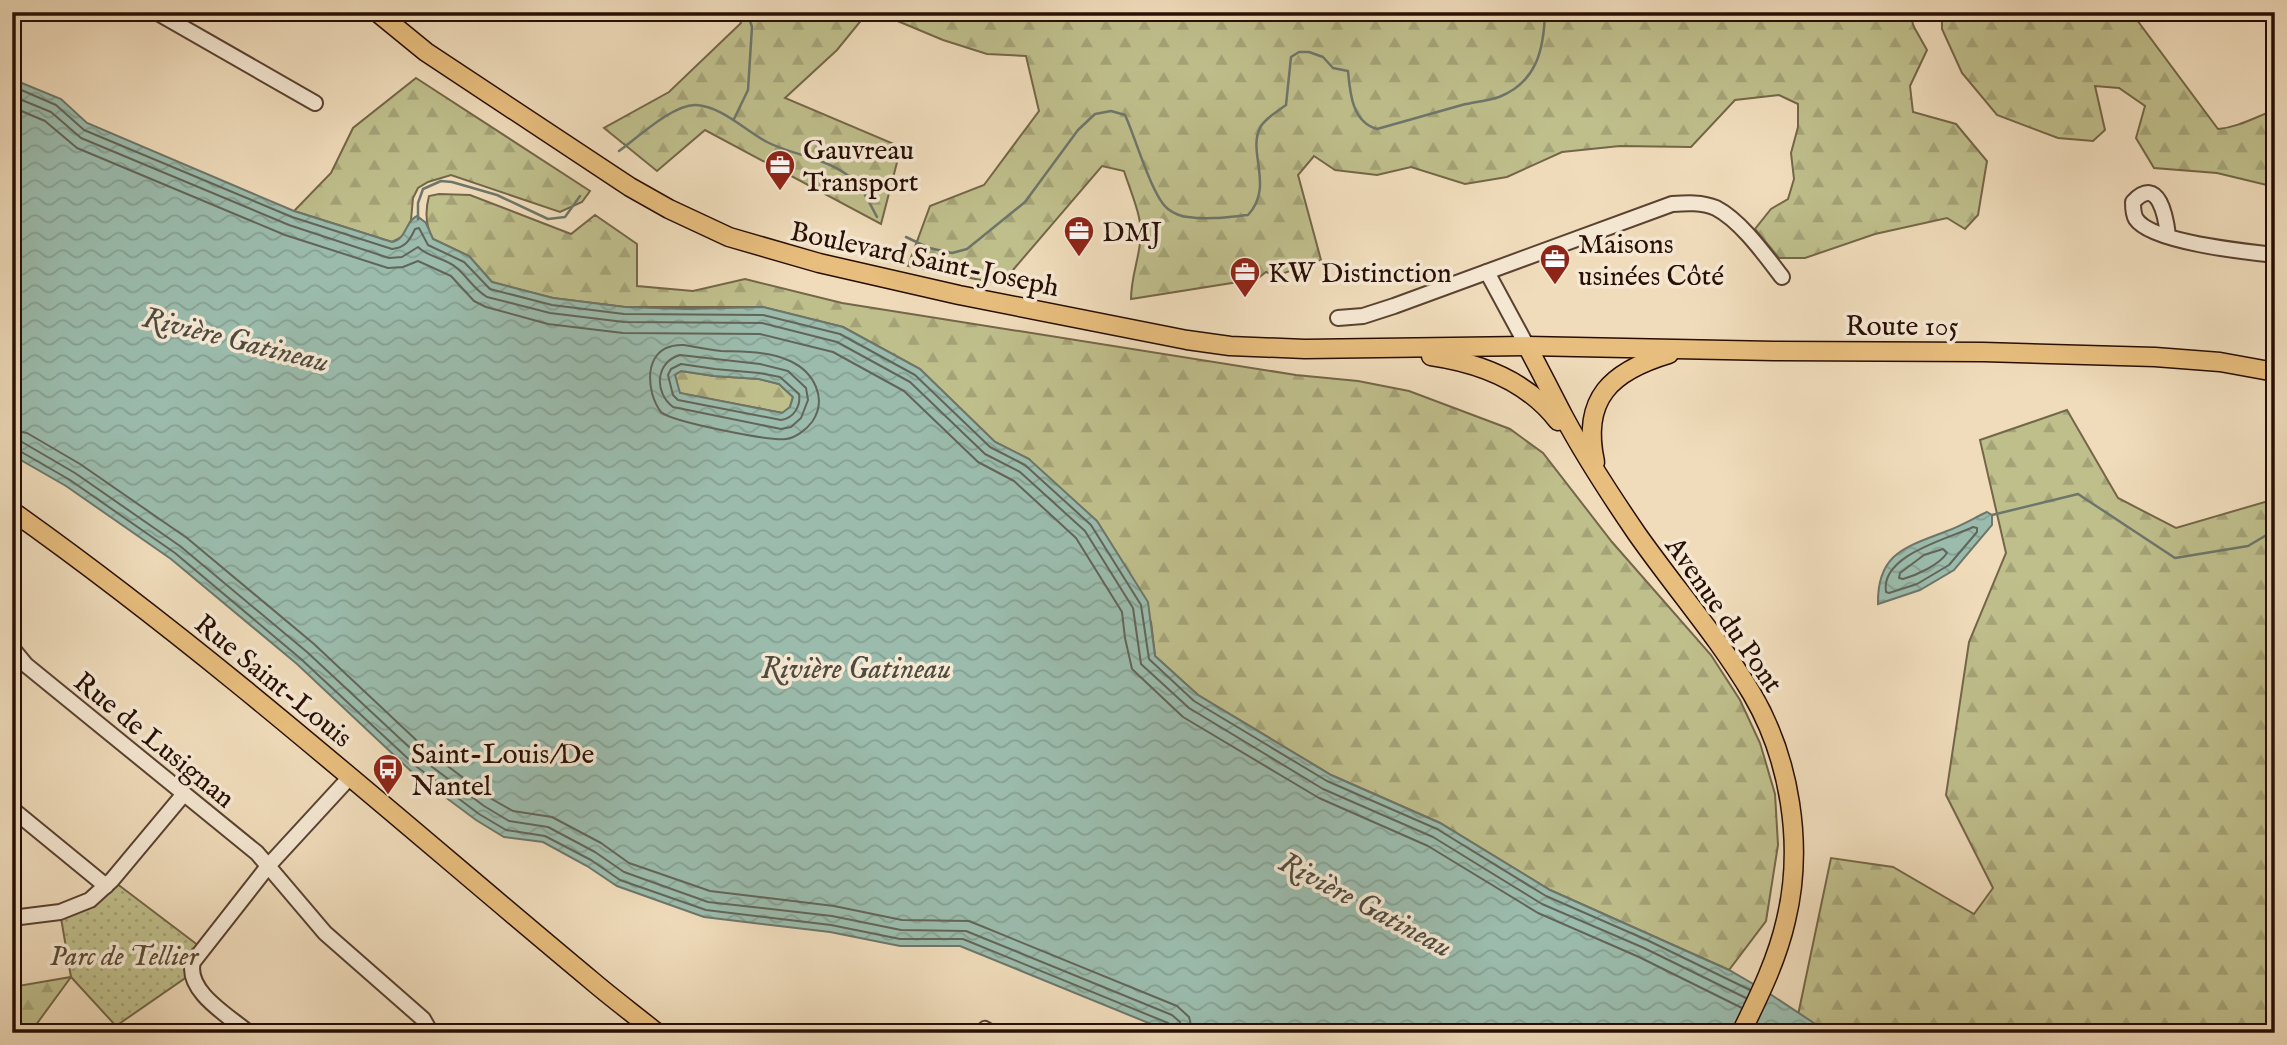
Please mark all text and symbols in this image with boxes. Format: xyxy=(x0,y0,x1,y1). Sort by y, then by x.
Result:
place label: Gauvreau Transport xyxy=(803,134,919,201)
office icon: Gauvreau Transport xyxy=(763,148,797,192)
office icon: DMJ xyxy=(1062,214,1096,258)
street label: Boulevard Saint-Joseph xyxy=(787,215,1062,306)
place label: DMJ xyxy=(1102,216,1162,251)
place label: Maisons usinées Côté xyxy=(1578,228,1724,295)
office icon: Maisons usinées Côté xyxy=(1538,242,1572,286)
office icon: KW Distinction xyxy=(1228,255,1262,299)
place label: KW Distinction xyxy=(1268,257,1452,292)
water label: Rivière Gatineau xyxy=(138,299,333,382)
street label: Route 105 xyxy=(1845,310,1959,345)
street label: Avenue du Pont xyxy=(1656,530,1790,700)
street label: Rue Saint-Louis xyxy=(186,608,358,756)
water label: Rivière Gatineau xyxy=(761,651,951,689)
street label: Rue de Lusignan xyxy=(66,665,241,817)
place label: Saint-Louis/De Nantel xyxy=(411,738,594,805)
bus stop icon: Saint-Louis/De Nantel xyxy=(371,752,405,796)
water label: Rivière Gatineau xyxy=(1272,844,1458,967)
park label: Parc de Tellier xyxy=(50,940,200,975)

